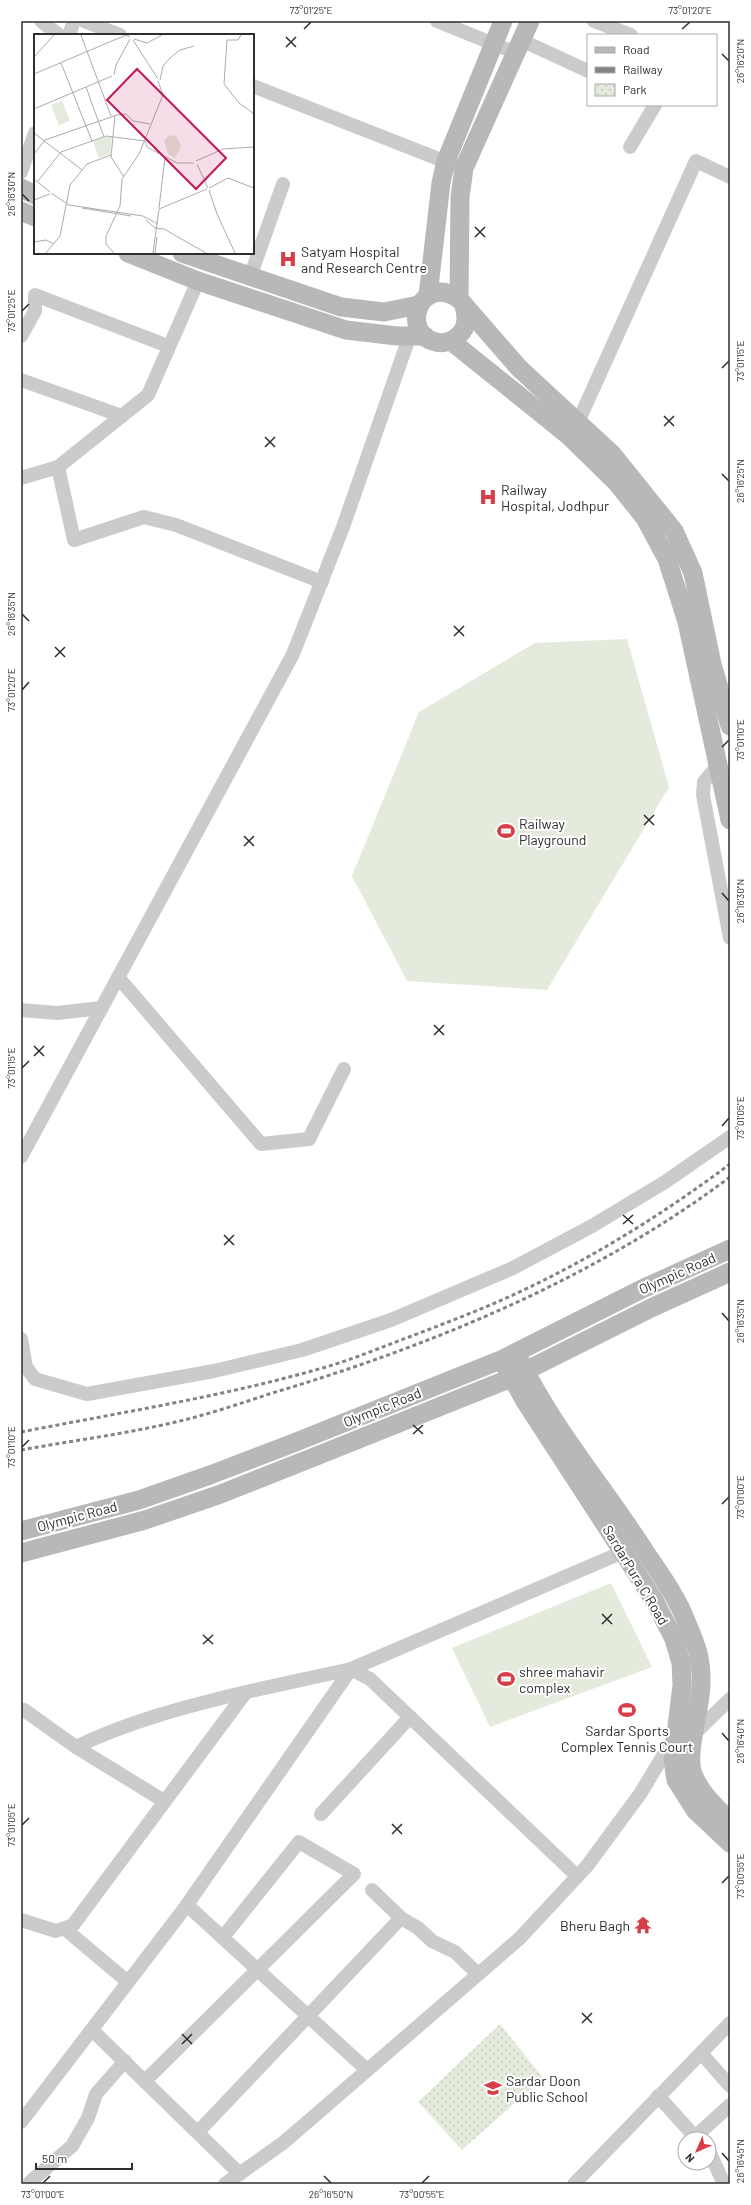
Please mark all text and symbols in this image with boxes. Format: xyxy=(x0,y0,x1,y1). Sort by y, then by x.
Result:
text: 73°01'25"E xyxy=(289,4,333,16)
text: 73°01'20"E xyxy=(668,4,712,16)
inset map xyxy=(34,34,254,254)
legend xyxy=(587,34,717,106)
text: 26°16'20"N xyxy=(734,39,746,83)
text: Road xyxy=(623,42,650,56)
text: Railway xyxy=(623,62,663,76)
text: Park xyxy=(623,82,647,96)
text: 26°16'30"N xyxy=(5,172,17,216)
place label: Satyam Hospital and Research Centre xyxy=(301,243,427,276)
hospital icon: Satyam Hospital and Research Centre xyxy=(278,249,298,269)
text: 73°01'25"E xyxy=(5,289,17,333)
text: 73°01'15"E xyxy=(734,340,746,382)
text: 26°16'25"N xyxy=(734,459,746,503)
place label: Railway Hospital, Jodhpur xyxy=(501,481,609,514)
hospital icon: Railway Hospital, Jodhpur xyxy=(478,487,498,507)
text: 26°16'35"N xyxy=(5,592,17,636)
text: 73°01'20"E xyxy=(5,668,17,712)
text: 73°01'10"E xyxy=(734,719,746,761)
place label: Railway Playground xyxy=(519,815,586,848)
sports icon: Railway Playground xyxy=(496,821,516,841)
text: 26°16'30"N xyxy=(734,879,746,923)
text: 73°01'15"E xyxy=(5,1047,17,1089)
text: 73°01'05"E xyxy=(734,1096,746,1140)
street label: Olympic Road xyxy=(636,1248,718,1298)
text: 26°16'35"N xyxy=(734,1299,746,1343)
street label: Olympic Road xyxy=(341,1384,423,1430)
text: 73°01'10"E xyxy=(5,1426,17,1468)
text: 73°01'00"E xyxy=(734,1475,746,1519)
street label: Olympic Road xyxy=(35,1497,119,1535)
street label: SardarPura C Road xyxy=(600,1522,672,1628)
place label: shree mahavir complex xyxy=(519,1663,605,1696)
sports icon: shree mahavir complex xyxy=(496,1669,516,1689)
sports icon: Sardar Sports Complex Tennis Court xyxy=(617,1700,637,1720)
text: 26°16'40"N xyxy=(734,1719,746,1763)
place label: Sardar Sports Complex Tennis Court xyxy=(561,1722,693,1755)
text: 73°01'05"E xyxy=(5,1803,17,1847)
text: 73°00'55"E xyxy=(734,1853,746,1899)
temple icon: Bheru Bagh xyxy=(633,1915,653,1935)
place label: Bheru Bagh xyxy=(560,1917,630,1934)
place label: Sardar Doon Public School xyxy=(506,2072,588,2105)
school or university icon: Sardar Doon Public School xyxy=(483,2078,503,2098)
north arrow xyxy=(677,2131,717,2171)
text: 26°16'45"N xyxy=(734,2139,746,2183)
scale bar xyxy=(36,2145,132,2171)
text: 50 m xyxy=(42,2151,67,2165)
text: N xyxy=(682,2151,697,2166)
text: 73°01'00"E xyxy=(21,2188,65,2200)
text: 26°16'50"N xyxy=(309,2188,353,2200)
text: 73°00'55"E xyxy=(399,2188,445,2200)

